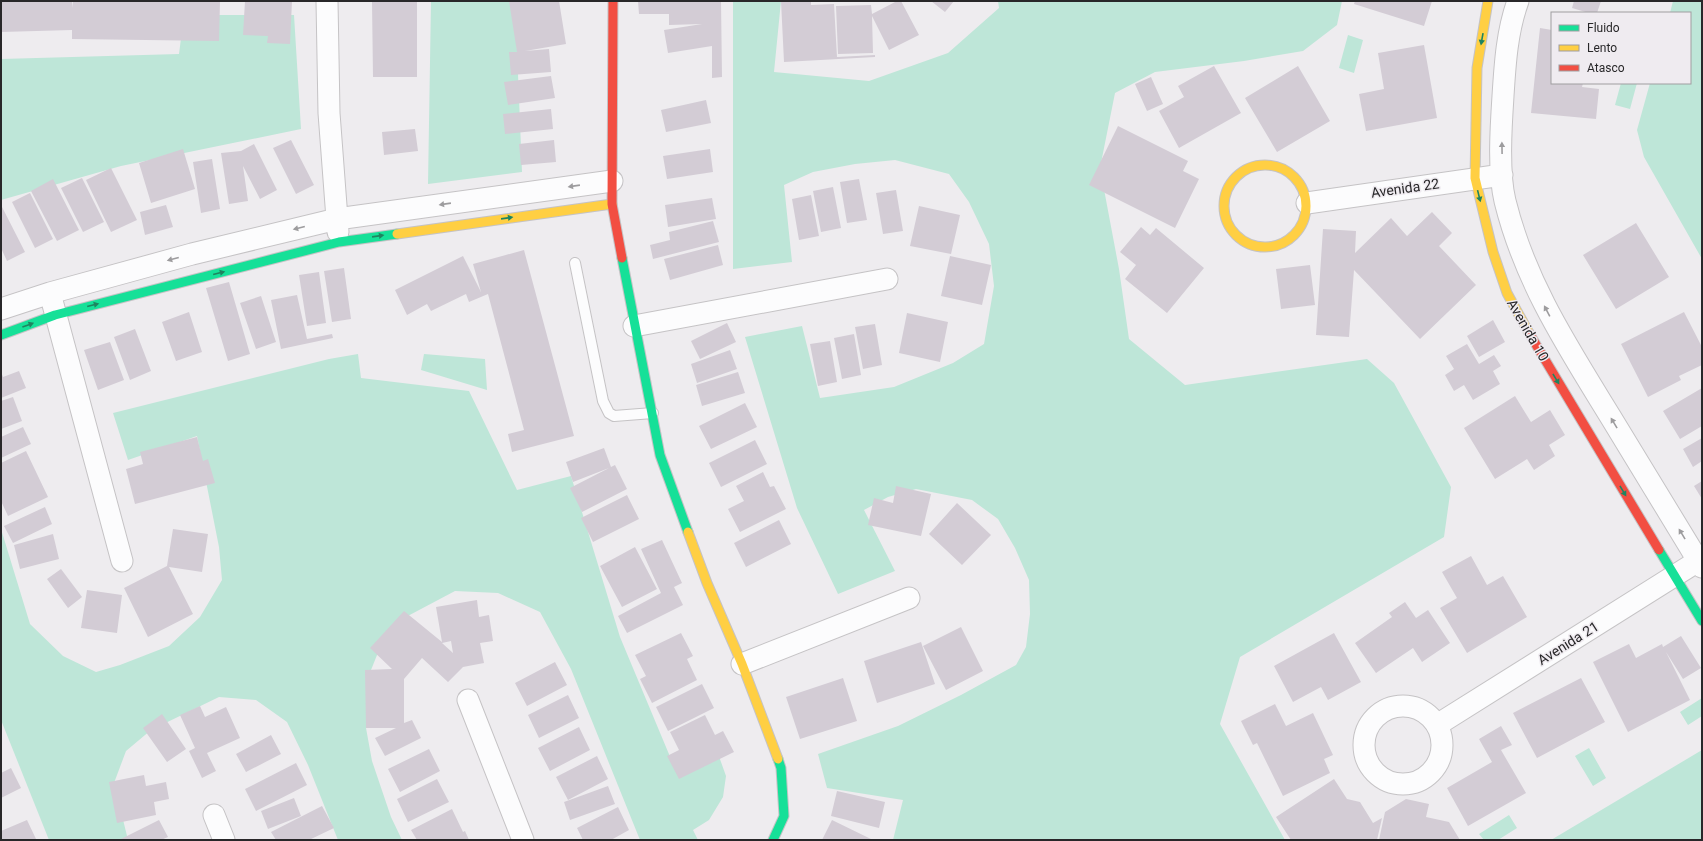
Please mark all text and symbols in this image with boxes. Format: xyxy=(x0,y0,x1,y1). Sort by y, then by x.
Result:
legend xyxy=(1551,12,1691,84)
text: Fluido xyxy=(1587,21,1620,35)
one-way arrow xyxy=(1478,33,1484,46)
text: Lento xyxy=(1587,41,1617,55)
text: Atasco xyxy=(1587,61,1625,75)
one-way arrow xyxy=(1499,141,1505,154)
street label: Avenida 22 xyxy=(1370,175,1440,201)
one-way arrow xyxy=(568,183,580,189)
one-way arrow xyxy=(1477,190,1483,203)
one-way arrow xyxy=(439,201,451,207)
one-way arrow xyxy=(501,215,513,221)
one-way arrow xyxy=(293,226,305,232)
one-way arrow xyxy=(372,233,384,239)
one-way arrow xyxy=(167,257,179,263)
one-way arrow xyxy=(213,269,225,275)
street label: Avenida 10 xyxy=(1504,296,1552,364)
one-way arrow xyxy=(87,302,99,308)
one-way arrow xyxy=(1544,306,1550,317)
one-way arrow xyxy=(23,322,35,328)
one-way arrow xyxy=(1553,373,1560,385)
one-way arrow xyxy=(1610,418,1618,428)
one-way arrow xyxy=(1619,486,1627,496)
one-way arrow xyxy=(1678,528,1685,540)
street label: Avenida 21 xyxy=(1535,618,1601,668)

